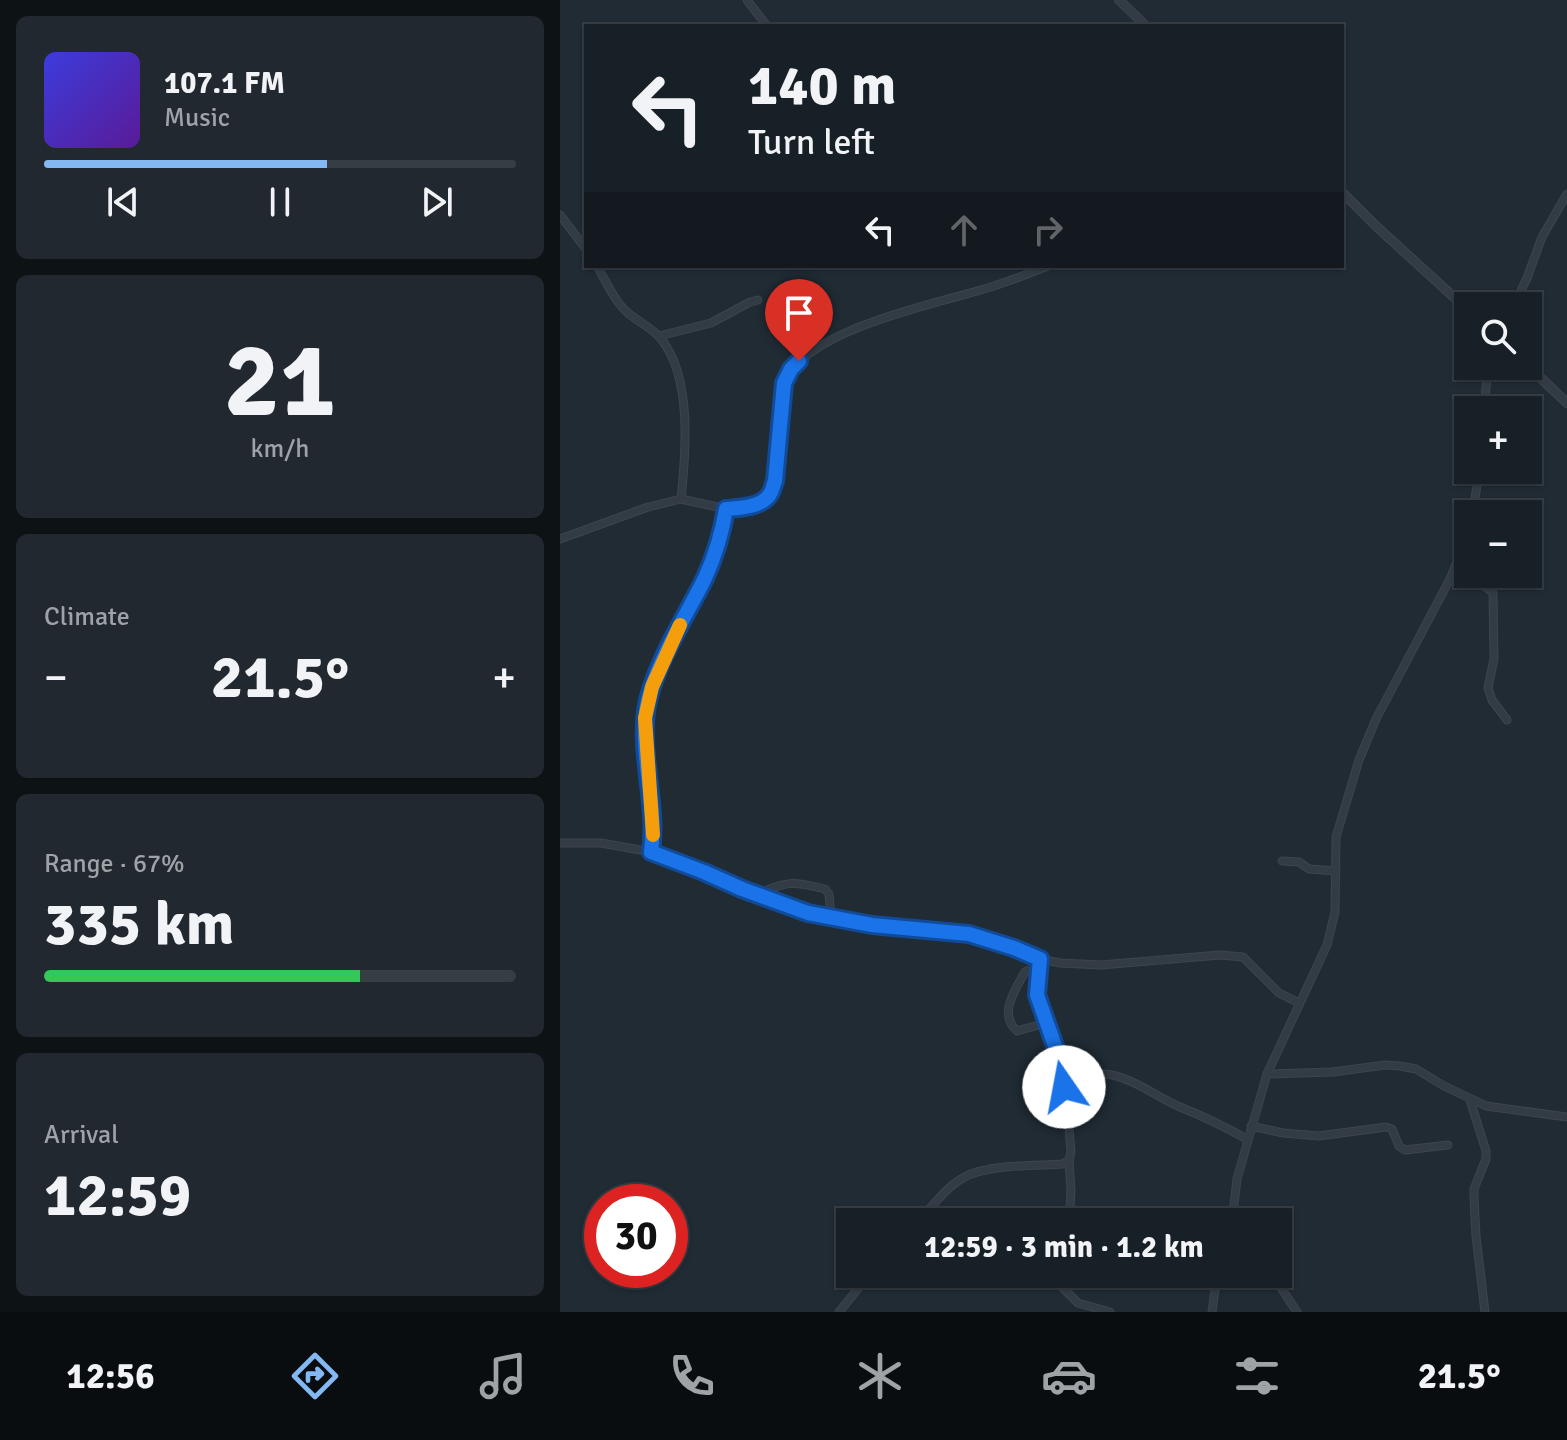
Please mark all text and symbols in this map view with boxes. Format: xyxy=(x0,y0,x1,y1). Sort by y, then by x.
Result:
text: 140 m xyxy=(748,51,896,120)
icon: left xyxy=(616,56,720,160)
text: 107.1 FM xyxy=(164,65,285,102)
text: Music xyxy=(164,102,230,134)
text: Turn left xyxy=(748,120,875,165)
icon: previous xyxy=(101,180,145,224)
icon: pause xyxy=(258,180,302,224)
icon: next xyxy=(415,180,459,224)
icon: left xyxy=(858,208,902,252)
icon: ahead xyxy=(942,208,986,252)
icon: right xyxy=(1026,208,1070,252)
pin xyxy=(765,279,833,361)
icon: arrive xyxy=(777,291,821,335)
map controls xyxy=(1454,292,1542,588)
button: search xyxy=(1454,292,1542,380)
text: 21 xyxy=(224,317,336,445)
button: + xyxy=(1454,396,1542,484)
text: km/h xyxy=(251,433,309,465)
button: − xyxy=(1454,500,1542,588)
text: Climate xyxy=(44,601,130,633)
text: 21.5° xyxy=(211,641,349,715)
text: − xyxy=(44,651,68,705)
text: + xyxy=(492,651,516,705)
text: Range · 67% xyxy=(44,848,185,880)
text: 335 km xyxy=(44,888,234,962)
position arrow xyxy=(1022,1045,1106,1129)
text: Arrival xyxy=(44,1119,119,1151)
text: 12:59 xyxy=(44,1159,191,1233)
speed limit sign: 30 xyxy=(584,1184,688,1288)
text: 12:59 · 3 min · 1.2 km xyxy=(924,1229,1204,1266)
icon: directions xyxy=(287,1348,343,1404)
icon: music xyxy=(475,1348,531,1404)
icon: phone xyxy=(664,1348,720,1404)
icon: climate xyxy=(852,1348,908,1404)
icon: car xyxy=(1041,1348,1097,1404)
icon: filters xyxy=(1229,1348,1285,1404)
text: 12:56 xyxy=(66,1354,155,1399)
text: 21.5° xyxy=(1418,1354,1501,1399)

